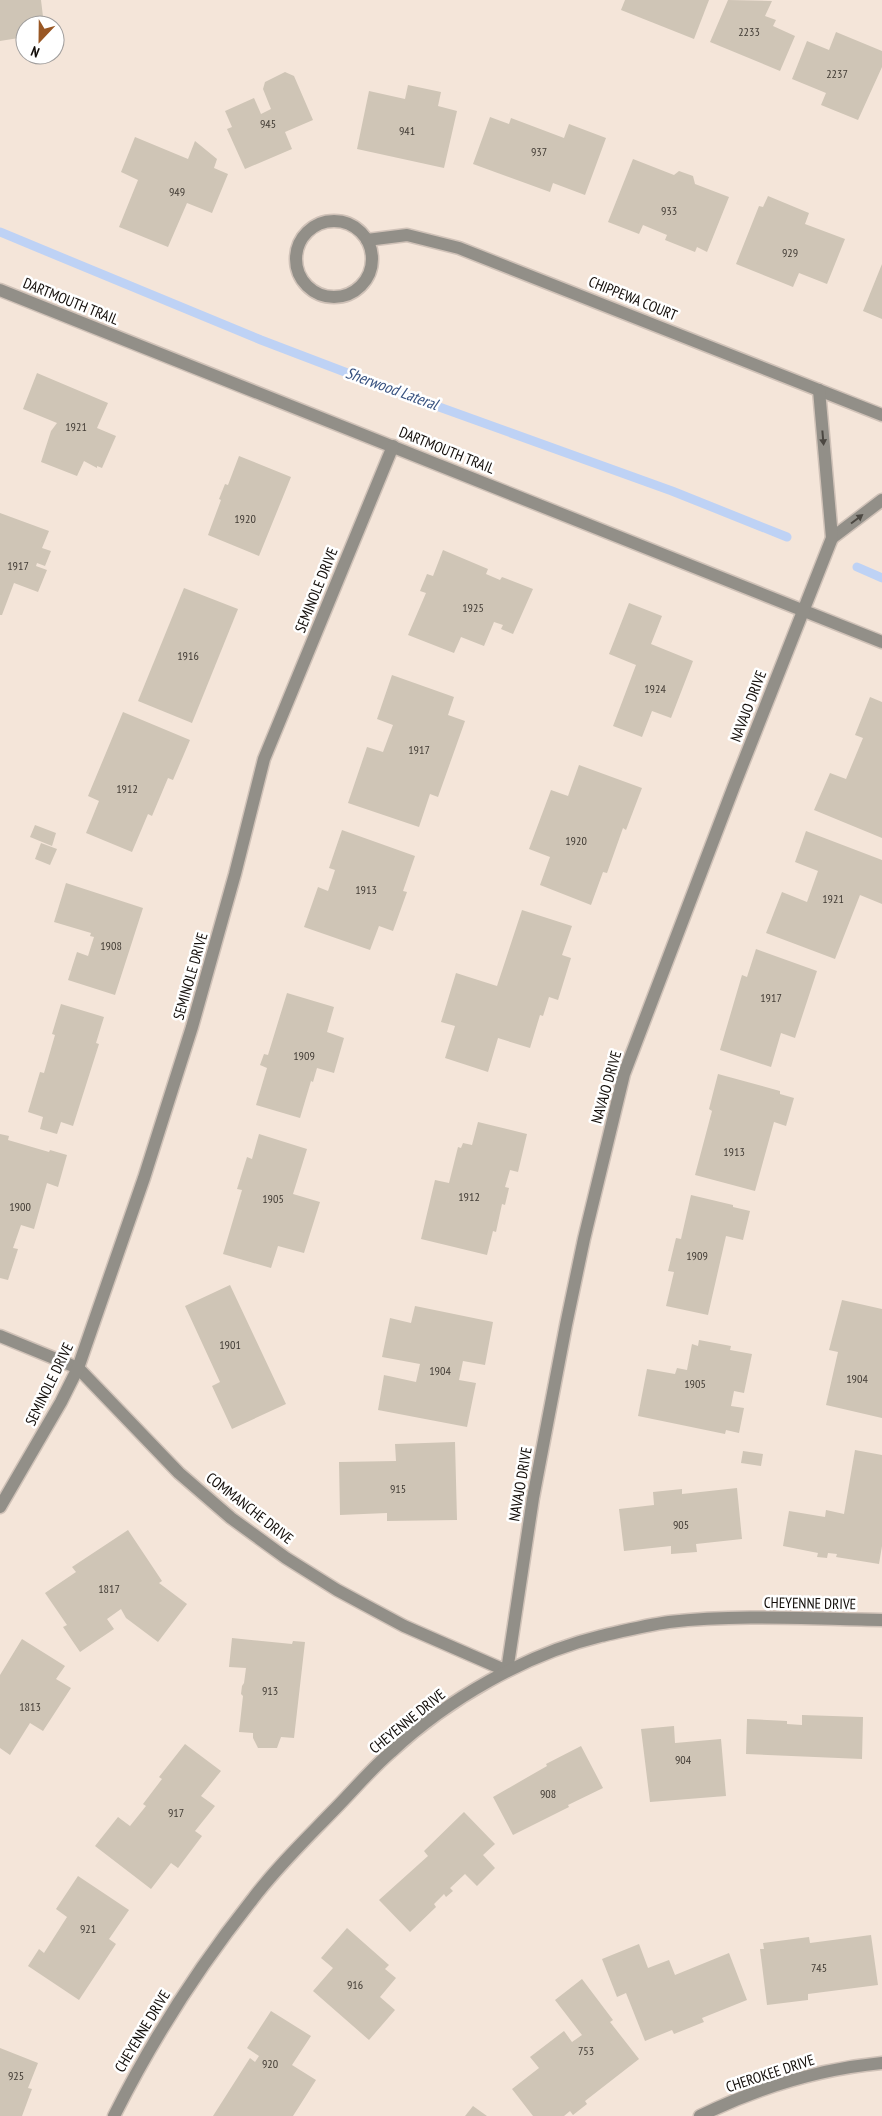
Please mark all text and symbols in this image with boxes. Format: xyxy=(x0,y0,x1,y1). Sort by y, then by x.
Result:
north arrow xyxy=(15,15,65,65)
house number: 2233 xyxy=(738,24,760,39)
text: N xyxy=(28,42,42,62)
house number: 2237 xyxy=(826,66,848,81)
house number: 945 xyxy=(260,116,276,131)
house number: 941 xyxy=(399,123,415,138)
house number: 937 xyxy=(531,144,547,159)
house number: 949 xyxy=(169,184,185,199)
house number: 933 xyxy=(661,203,677,218)
house number: 929 xyxy=(782,245,798,260)
street label: CHIPPEWA COURT xyxy=(586,272,680,324)
street label: DARTMOUTH TRAIL xyxy=(20,273,122,329)
water label: Sherwood Lateral xyxy=(343,362,442,414)
house number: 1921 xyxy=(65,419,87,434)
street label: DARTMOUTH TRAIL xyxy=(396,422,498,478)
one-way arrow xyxy=(819,430,827,446)
house number: 1920 xyxy=(234,511,256,526)
one-way arrow xyxy=(850,514,864,524)
street label: SEMINOLE DRIVE xyxy=(290,545,342,635)
house number: 1917 xyxy=(7,558,29,573)
house number: 1925 xyxy=(462,600,484,615)
house number: 1916 xyxy=(177,648,199,663)
street label: NAVAJO DRIVE xyxy=(726,668,770,744)
house number: 1924 xyxy=(644,681,666,696)
house number: 1917 xyxy=(408,742,430,757)
house number: 1912 xyxy=(116,781,138,796)
house number: 1920 xyxy=(565,833,587,848)
house number: 1913 xyxy=(355,882,377,897)
house number: 1921 xyxy=(822,891,844,906)
street label: SEMINOLE DRIVE xyxy=(168,930,212,1022)
house number: 1908 xyxy=(100,938,122,953)
house number: 1917 xyxy=(760,990,782,1005)
house number: 1909 xyxy=(293,1048,315,1063)
street label: NAVAJO DRIVE xyxy=(587,1048,625,1126)
house number: 1913 xyxy=(723,1144,745,1159)
house number: 1912 xyxy=(458,1189,480,1204)
house number: 1905 xyxy=(262,1191,284,1206)
house number: 1900 xyxy=(9,1199,31,1214)
house number: 1909 xyxy=(686,1248,708,1263)
house number: 1901 xyxy=(219,1337,241,1352)
street label: SEMINOLE DRIVE xyxy=(21,1339,77,1429)
house number: 1904 xyxy=(429,1363,451,1378)
house number: 1904 xyxy=(846,1371,868,1386)
house number: 1905 xyxy=(684,1376,706,1391)
street label: NAVAJO DRIVE xyxy=(504,1445,536,1523)
street label: COMMANCHE DRIVE xyxy=(203,1468,297,1548)
house number: 915 xyxy=(390,1481,406,1496)
house number: 905 xyxy=(673,1517,689,1532)
house number: 1817 xyxy=(98,1581,120,1596)
street label: CHEYENNE DRIVE xyxy=(764,1593,856,1613)
house number: 913 xyxy=(262,1683,278,1698)
street label: CHEYENNE DRIVE xyxy=(365,1685,449,1757)
house number: 1813 xyxy=(19,1699,41,1714)
house number: 904 xyxy=(675,1752,692,1767)
house number: 908 xyxy=(540,1786,556,1801)
house number: 917 xyxy=(168,1805,184,1820)
house number: 921 xyxy=(80,1921,96,1936)
house number: 745 xyxy=(811,1960,827,1975)
house number: 916 xyxy=(347,1977,363,1992)
street label: CHEYENNE DRIVE xyxy=(110,1987,174,2075)
house number: 753 xyxy=(578,2043,594,2058)
street label: CHEROKEE DRIVE xyxy=(723,2050,817,2096)
house number: 920 xyxy=(262,2056,278,2071)
house number: 925 xyxy=(8,2068,24,2083)

